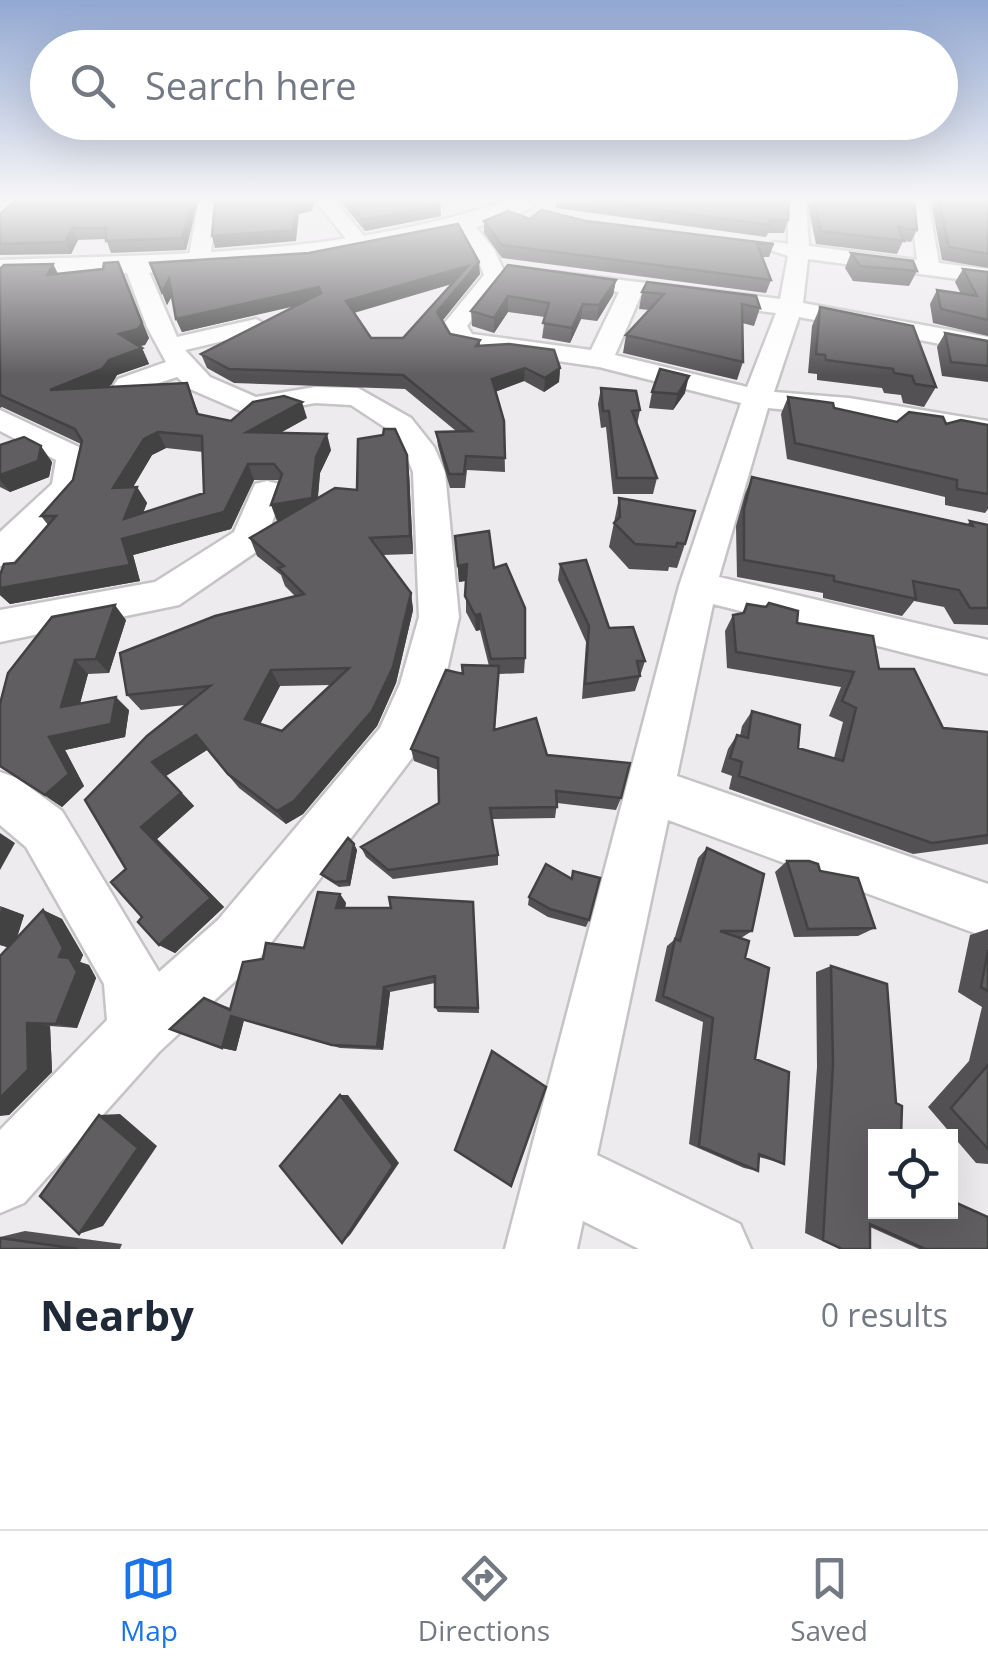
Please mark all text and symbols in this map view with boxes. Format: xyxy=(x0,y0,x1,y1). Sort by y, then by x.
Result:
search box xyxy=(30,30,958,140)
icon: search xyxy=(65,58,120,113)
text: Search here xyxy=(145,59,357,111)
map controls xyxy=(868,1129,958,1219)
button: locate xyxy=(868,1129,958,1219)
text: Nearby xyxy=(40,1286,194,1343)
text: 0 results xyxy=(821,1293,948,1336)
tab: Map xyxy=(120,1551,178,1649)
tab: Directions xyxy=(418,1551,550,1649)
tab: Saved xyxy=(790,1551,868,1649)

